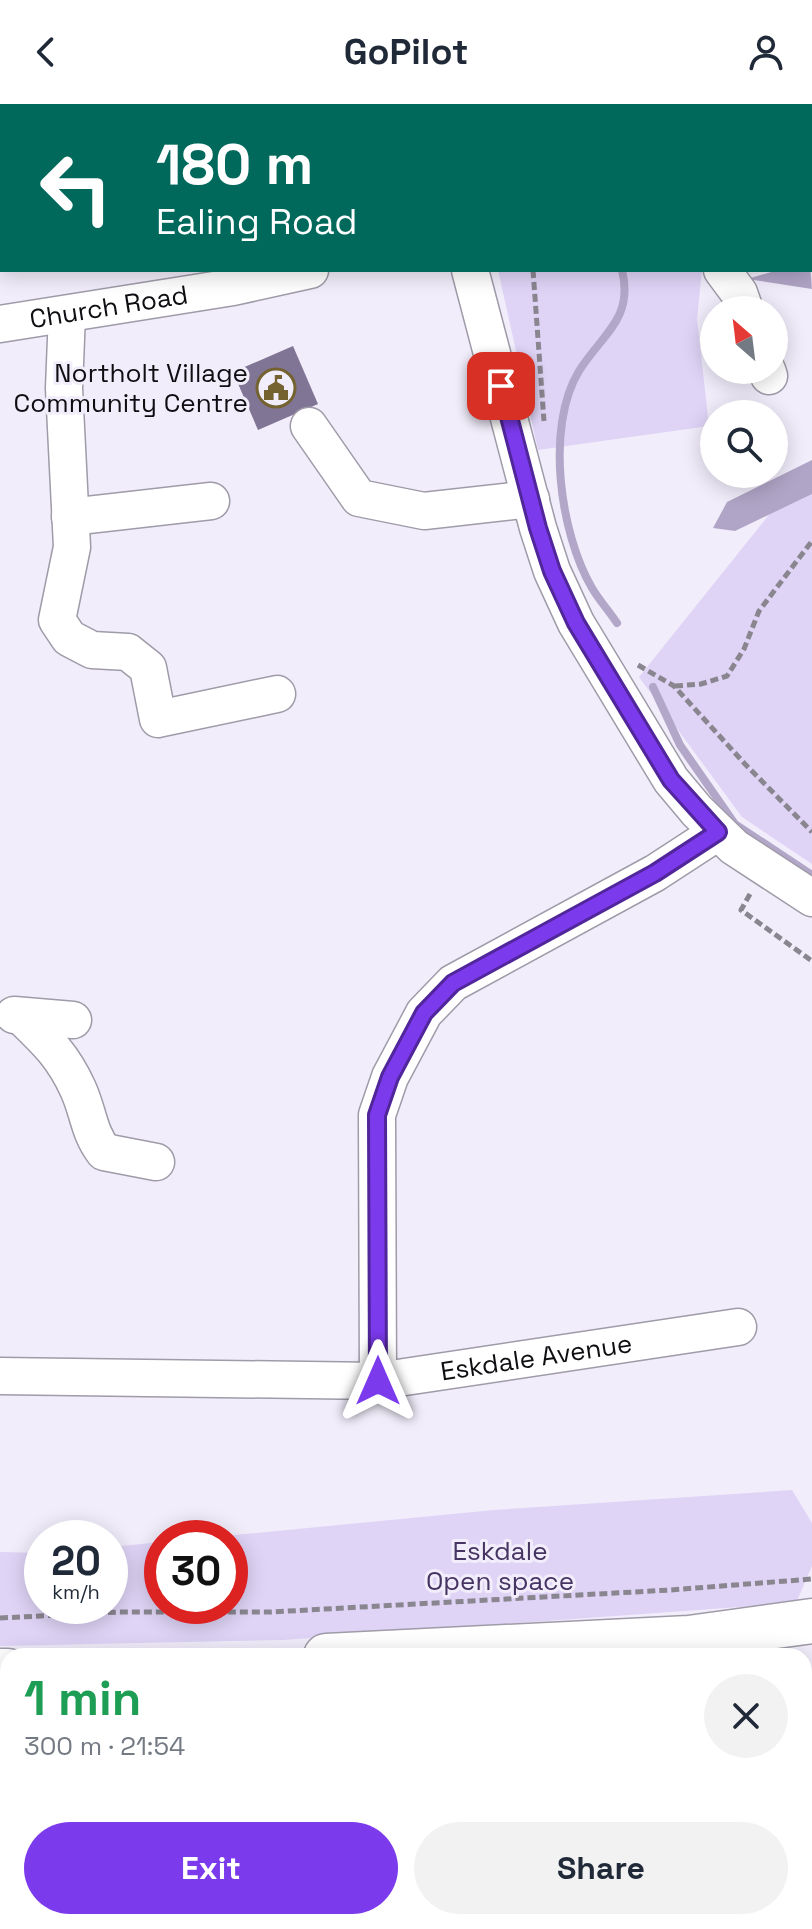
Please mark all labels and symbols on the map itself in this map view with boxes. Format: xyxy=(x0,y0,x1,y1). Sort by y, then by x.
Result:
street label: Church Road xyxy=(27,277,190,336)
north arrow xyxy=(700,296,788,384)
pin xyxy=(467,352,535,420)
place label: Northolt Village Community Centre xyxy=(14,356,248,420)
public building icon: Northolt Village Community Centre xyxy=(255,367,297,409)
street label: Eskdale Avenue xyxy=(438,1326,634,1388)
position arrow xyxy=(336,1339,420,1423)
speed limit sign: 30 xyxy=(144,1520,248,1624)
park label: Eskdale Open space xyxy=(426,1534,574,1598)

